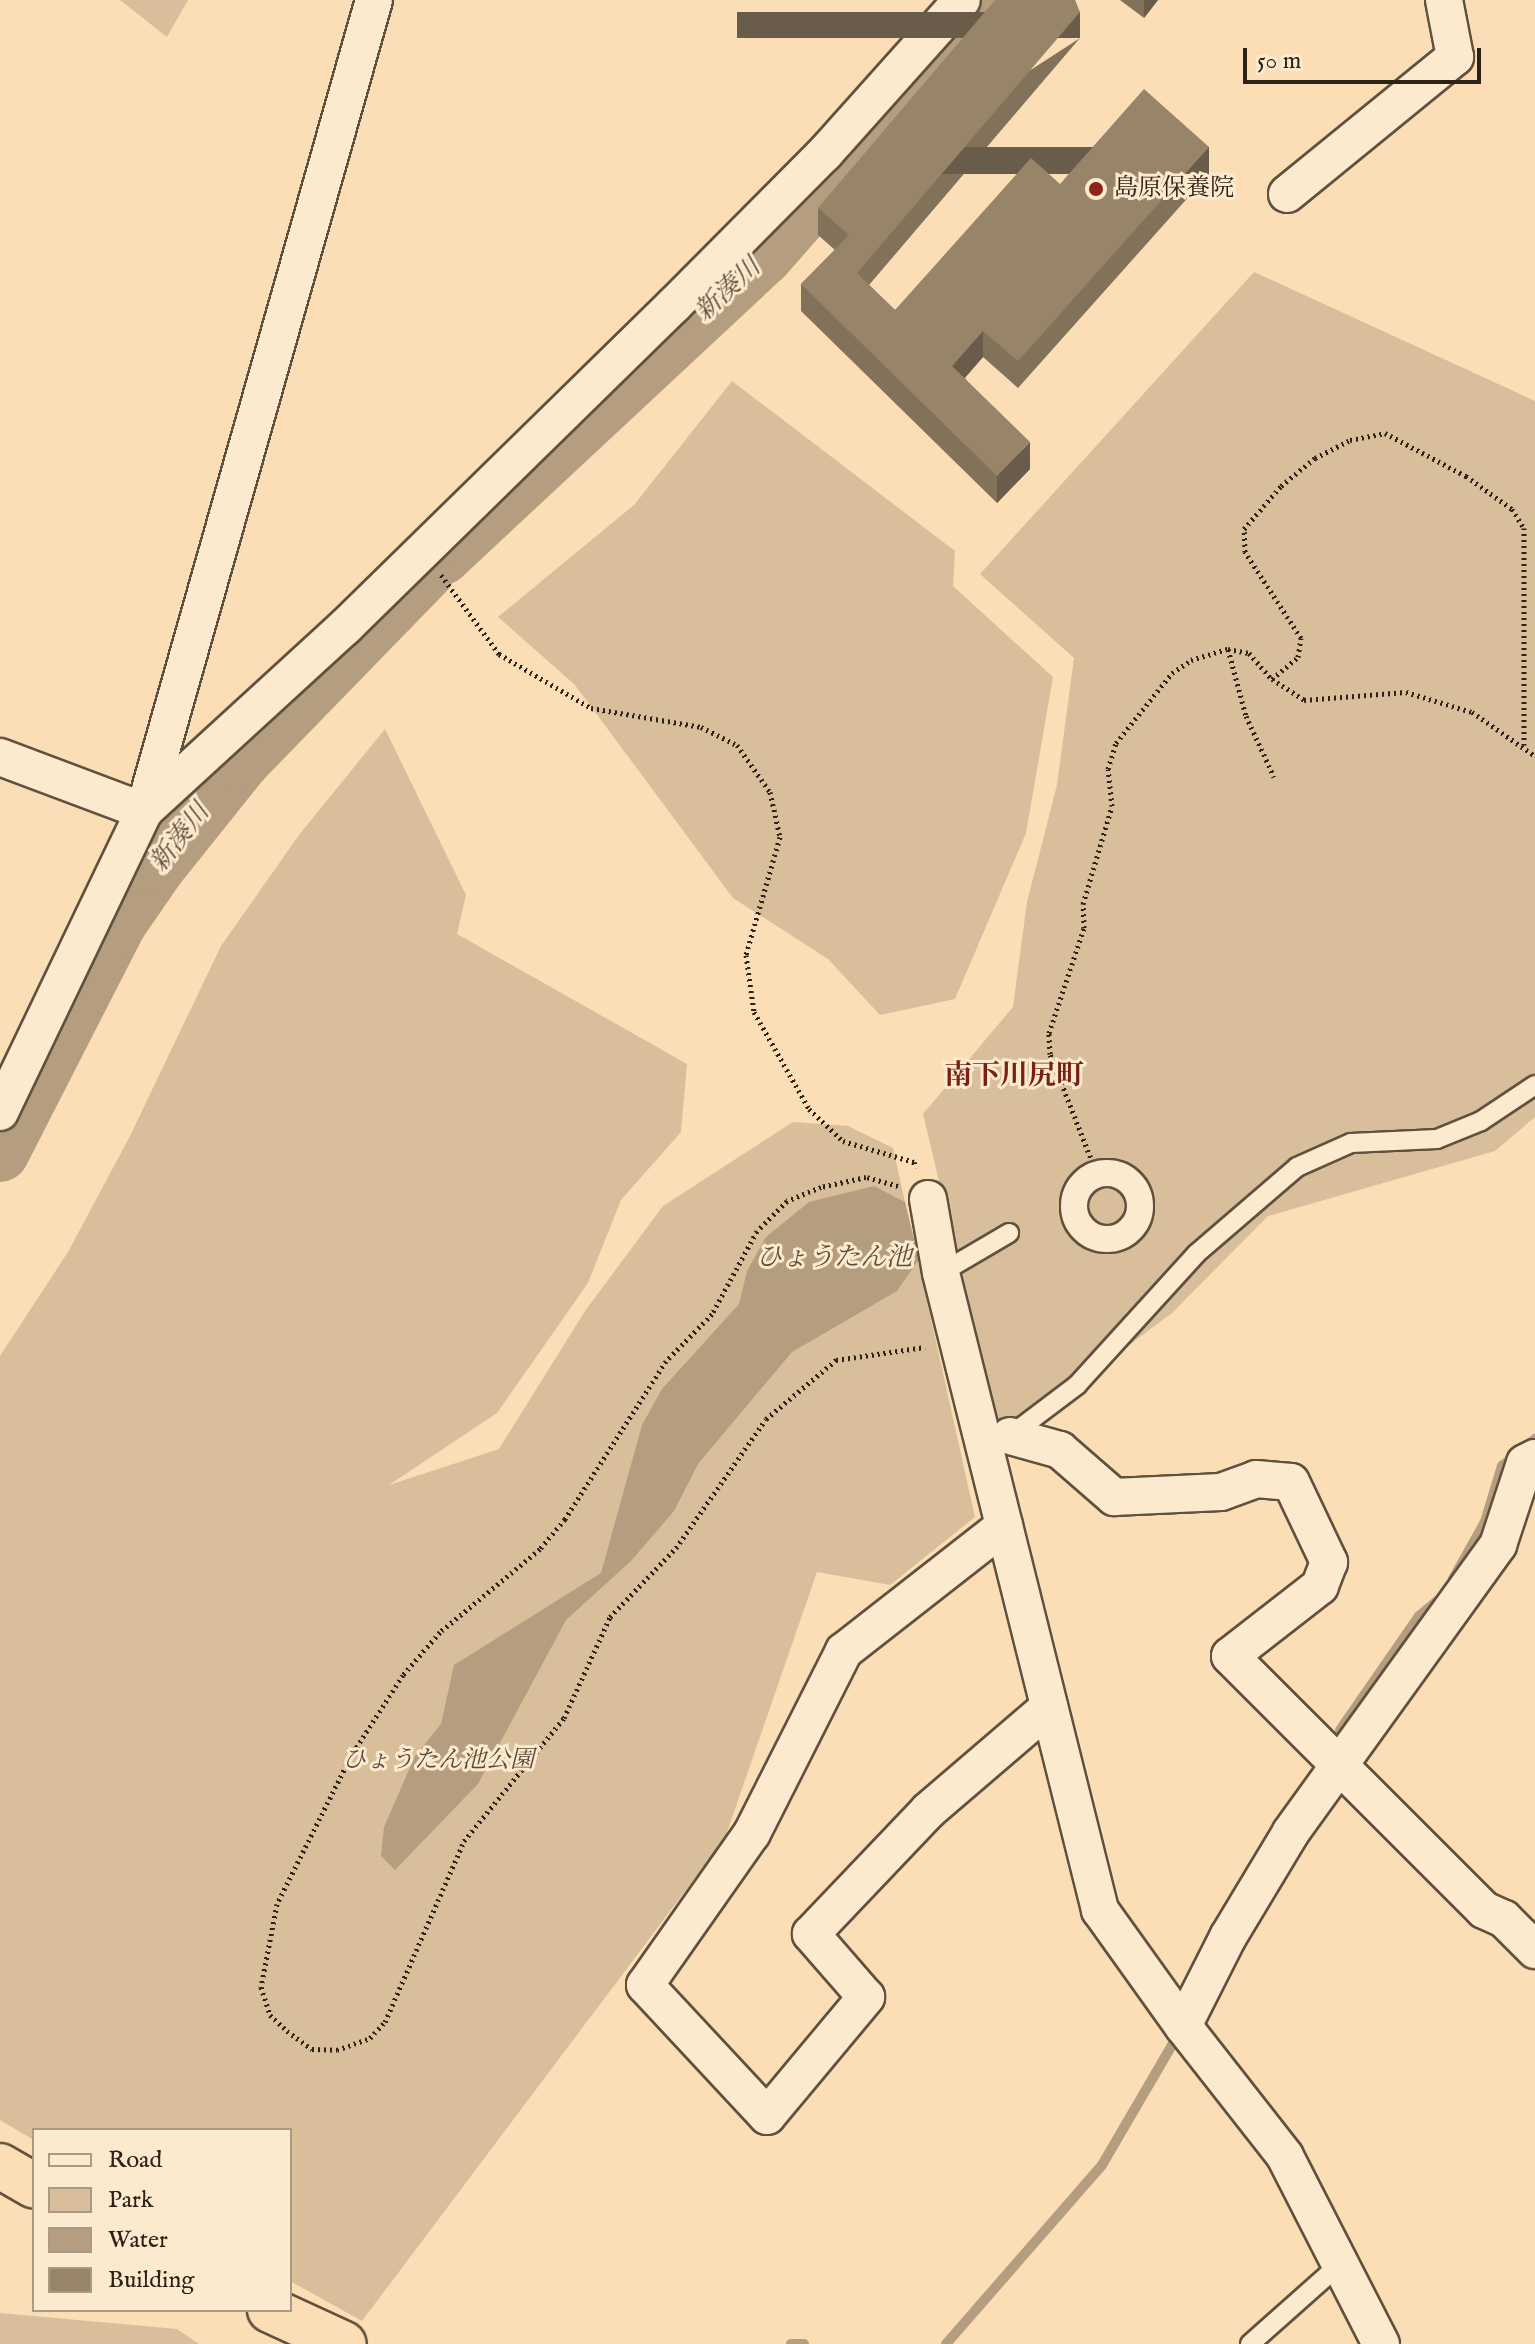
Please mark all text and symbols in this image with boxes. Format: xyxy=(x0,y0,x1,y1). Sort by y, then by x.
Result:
scale bar xyxy=(1247,32,1485,82)
text: 50 m xyxy=(1257,46,1301,77)
place label: 島原保養院 xyxy=(1114,175,1234,203)
marker: 島原保養院 xyxy=(1085,178,1107,200)
water label: 新湊川 xyxy=(689,252,767,328)
water label: 新湊川 xyxy=(144,798,216,878)
district label: 南下川尻町 xyxy=(944,1060,1084,1094)
water label: ひょうたん池 xyxy=(756,1242,912,1274)
park label: ひょうたん池公園 xyxy=(342,1747,534,1775)
legend xyxy=(32,2128,292,2312)
text: Road xyxy=(108,2145,162,2176)
text: Park xyxy=(108,2185,154,2216)
text: Water xyxy=(108,2225,168,2256)
text: Building xyxy=(108,2265,194,2296)

